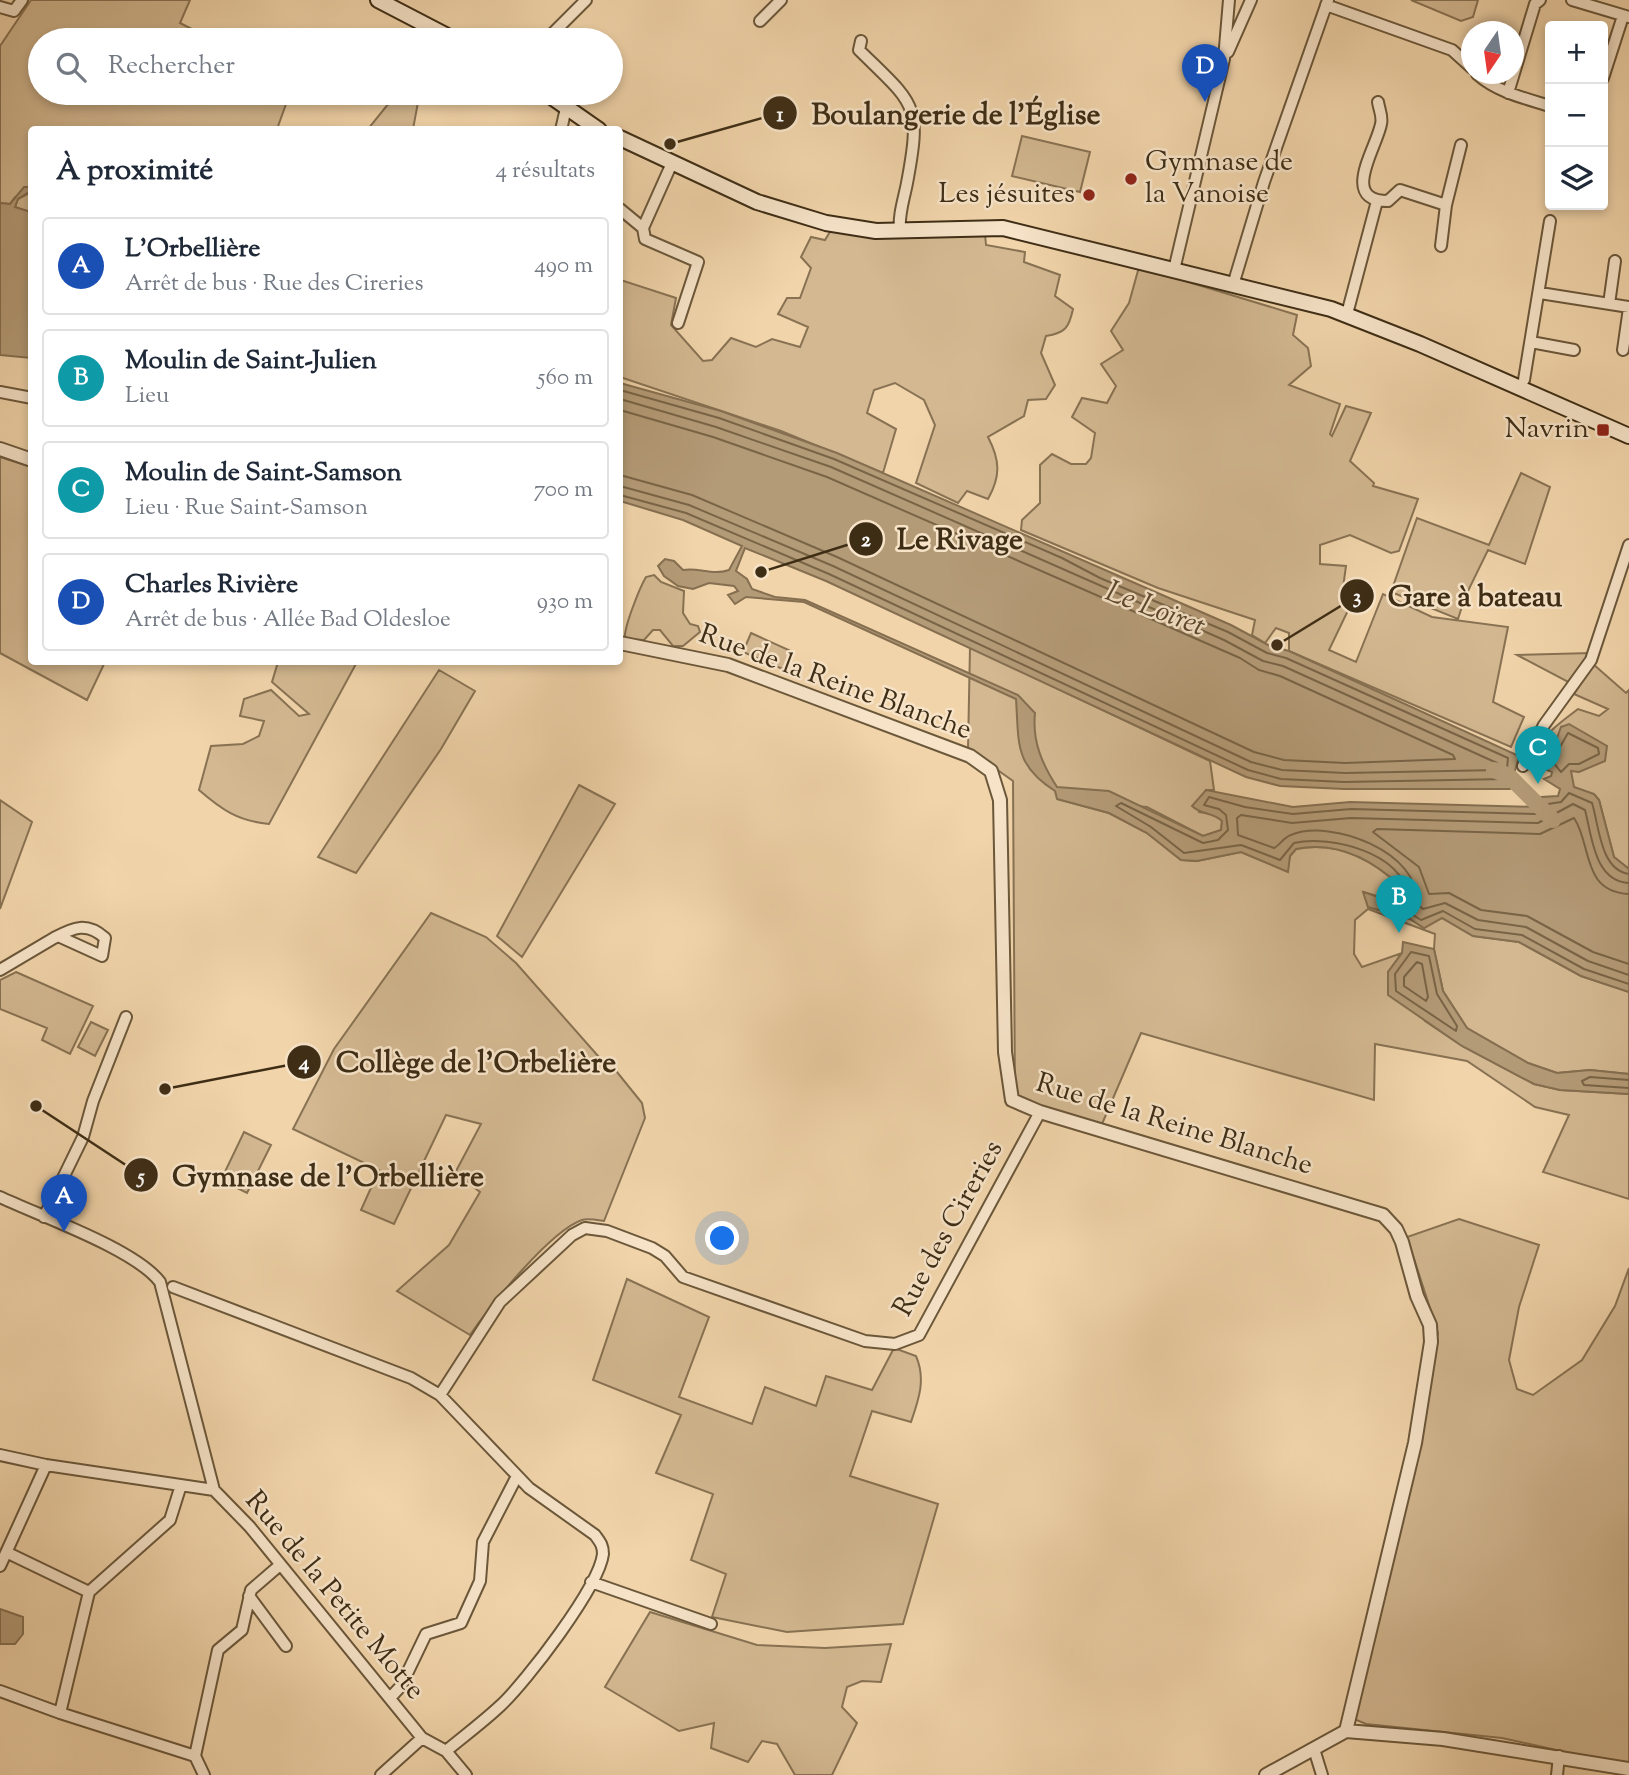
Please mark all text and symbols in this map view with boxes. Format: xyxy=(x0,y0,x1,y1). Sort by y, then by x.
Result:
north arrow xyxy=(1461,21,1524,84)
map controls xyxy=(1545,21,1608,210)
button: + xyxy=(1545,21,1608,84)
search box xyxy=(28,28,623,105)
pin: D xyxy=(1182,44,1228,102)
icon: search xyxy=(52,48,90,86)
text: Rechercher xyxy=(108,48,235,85)
button: − xyxy=(1545,84,1608,147)
callout: Boulangerie de l'Église xyxy=(763,88,1115,139)
text: Boulangerie de l'Église xyxy=(811,95,1101,138)
text: 1 xyxy=(776,101,784,131)
place label: Gymnase de la Vanoise xyxy=(1145,143,1293,215)
button: layers xyxy=(1545,147,1608,210)
text: À proximité xyxy=(56,150,213,193)
text: 4 résultats xyxy=(496,155,595,188)
marker: Gymnase de la Vanoise xyxy=(1123,171,1139,187)
place label: Les jésuites xyxy=(939,175,1075,215)
marker: Les jésuites xyxy=(1081,187,1097,203)
text: L'Orbellière xyxy=(125,231,260,268)
text: A xyxy=(72,250,90,283)
text: 490 m xyxy=(534,250,593,283)
text: Arrêt de bus · Rue des Cireries xyxy=(125,268,424,301)
text: Moulin de Saint-Julien xyxy=(125,343,377,380)
text: B xyxy=(74,362,88,395)
text: 560 m xyxy=(538,362,593,395)
text: Lieu xyxy=(125,380,169,413)
place label: Navrin xyxy=(1505,410,1589,450)
marker: Navrin xyxy=(1595,422,1611,438)
text: Moulin de Saint-Samson xyxy=(125,455,402,492)
text: C xyxy=(72,474,90,507)
text: 700 m xyxy=(534,474,593,507)
text: Lieu · Rue Saint-Samson xyxy=(125,492,368,525)
callout: Le Rivage xyxy=(848,513,1037,564)
text: Le Rivage xyxy=(897,520,1023,563)
text: 2 xyxy=(861,526,871,556)
text: Charles Rivière xyxy=(125,567,298,604)
callout: Gare à bateau xyxy=(1339,570,1577,621)
water label: Le Loiret xyxy=(1098,571,1212,649)
text: Gare à bateau xyxy=(1388,577,1563,620)
text: 3 xyxy=(1353,583,1361,613)
text: D xyxy=(72,586,90,619)
text: 930 m xyxy=(537,586,593,619)
text: Arrêt de bus · Allée Bad Oldesloe xyxy=(125,604,451,637)
street label: Rue de la Reine Blanche xyxy=(693,615,977,751)
pin: C xyxy=(1515,726,1561,784)
pin: B xyxy=(1376,875,1422,933)
callout: Collège de l'Orbelière xyxy=(287,1036,630,1087)
text: Collège de l'Orbelière xyxy=(336,1043,616,1086)
text: 4 xyxy=(298,1049,310,1079)
street label: Rue de la Reine Blanche xyxy=(1031,1064,1317,1186)
street label: Rue des Cireries xyxy=(884,1134,1014,1324)
callout: Gymnase de l'Orbellière xyxy=(123,1150,498,1201)
text: Gymnase de l'Orbellière xyxy=(172,1157,484,1200)
text: 5 xyxy=(135,1163,145,1193)
pin: A xyxy=(41,1174,87,1232)
your location xyxy=(705,1221,739,1255)
street label: Rue de la Petite Motte xyxy=(235,1483,433,1709)

